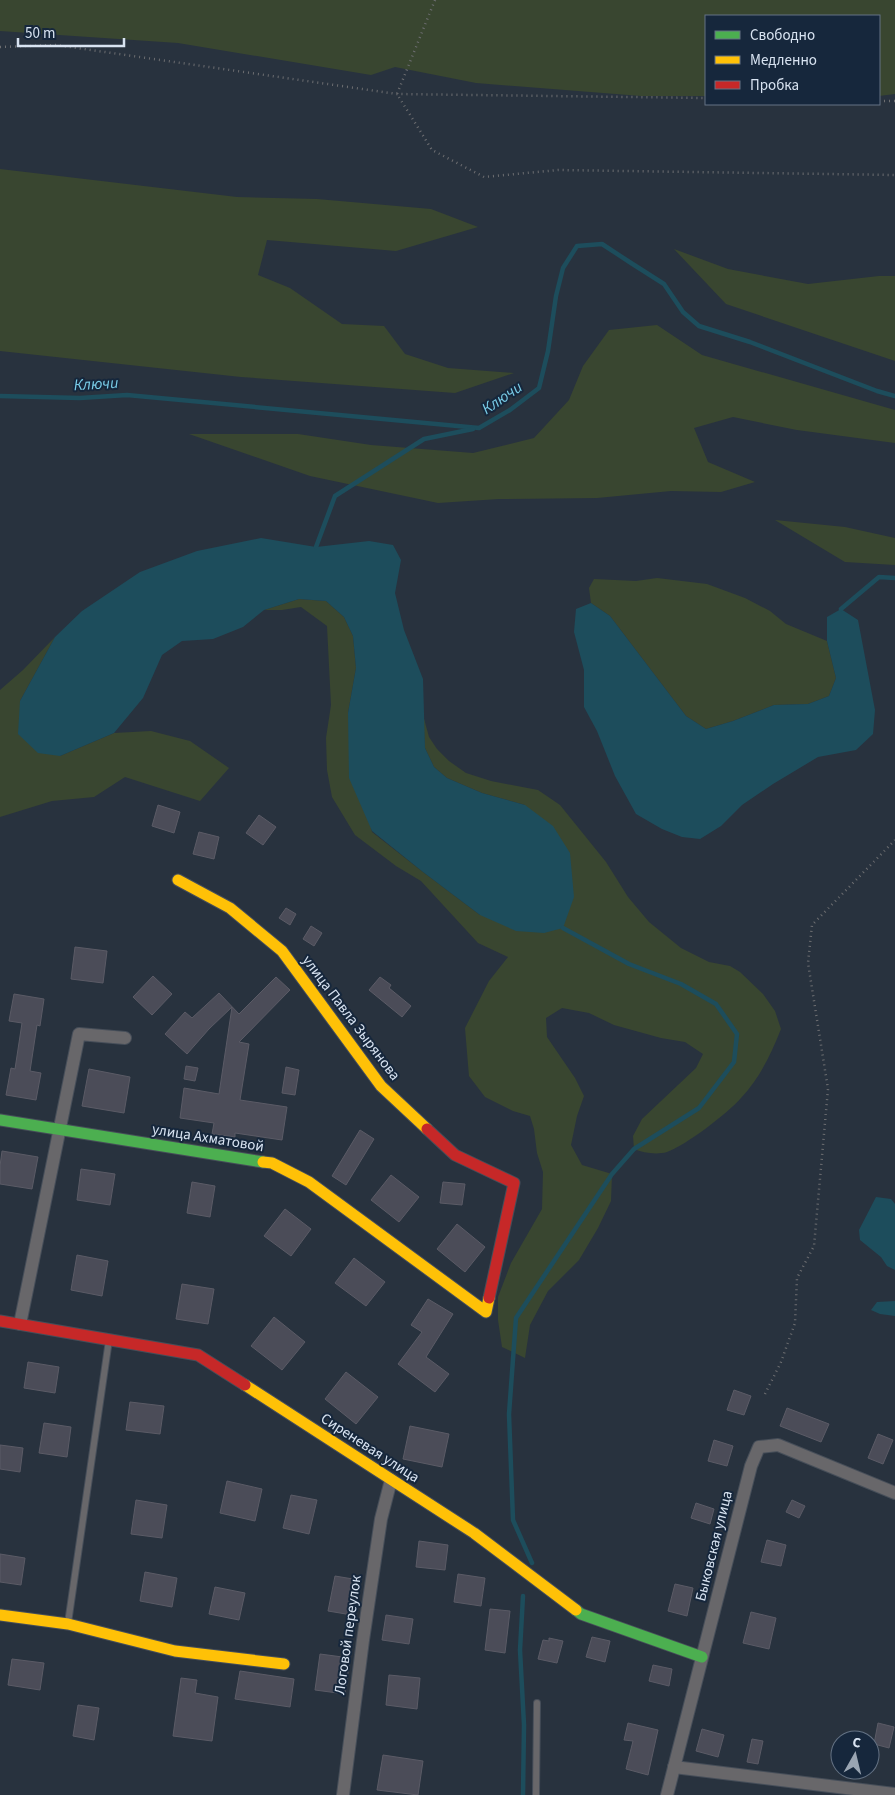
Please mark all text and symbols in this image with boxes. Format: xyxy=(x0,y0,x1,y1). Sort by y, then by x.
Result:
scale bar xyxy=(18,15,124,47)
legend xyxy=(705,15,880,105)
text: 50 m xyxy=(25,23,55,44)
text: Свободно xyxy=(750,25,815,46)
text: Медленно xyxy=(750,50,817,71)
text: Пробка xyxy=(750,75,799,96)
water label: Ключи xyxy=(73,372,119,396)
water label: Ключи xyxy=(477,376,527,420)
street label: улица Павла Зырянова xyxy=(297,951,405,1085)
street label: улица Ахматовой xyxy=(151,1119,265,1157)
street label: Сиреневая улица xyxy=(317,1408,423,1488)
street label: Быковская улица xyxy=(690,1488,738,1604)
street label: Логовой переулок xyxy=(329,1573,367,1696)
north arrow xyxy=(830,1730,880,1780)
text: С xyxy=(851,1733,862,1754)

